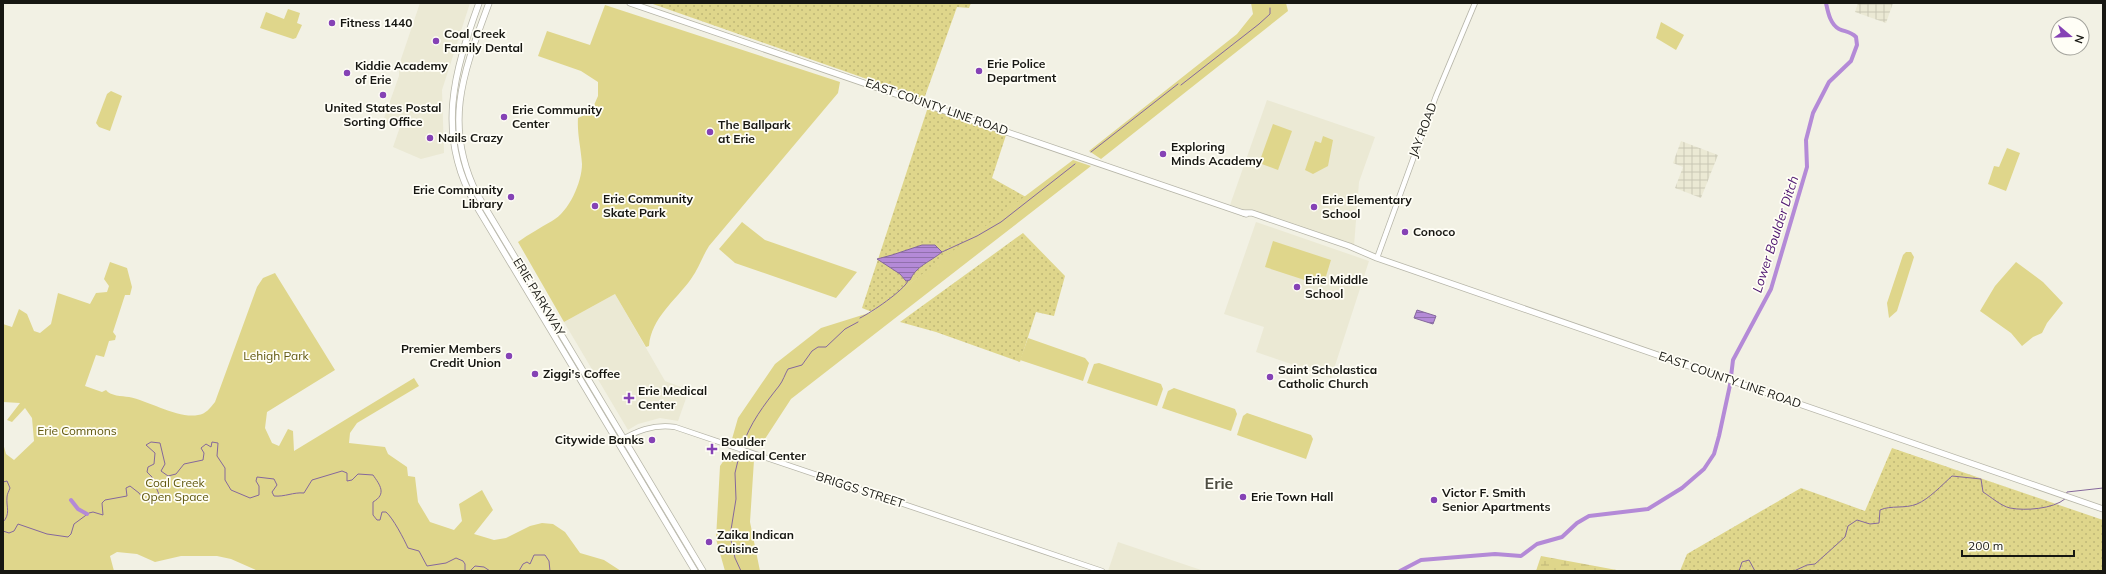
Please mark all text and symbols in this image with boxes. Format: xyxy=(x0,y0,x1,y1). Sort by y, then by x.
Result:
place label: Fitness 1440 xyxy=(340,15,412,30)
north arrow xyxy=(2050,16,2090,56)
marker: Fitness 1440 xyxy=(327,18,337,28)
place label: Coal Creek Family Dental xyxy=(444,26,523,55)
text: N xyxy=(2071,33,2087,45)
marker: Coal Creek Family Dental xyxy=(431,36,441,46)
place label: Erie Police Department xyxy=(987,56,1057,85)
place label: Kiddie Academy of Erie xyxy=(355,58,448,87)
marker: Erie Police Department xyxy=(974,66,984,76)
marker: Kiddie Academy of Erie xyxy=(342,68,352,78)
street label: EAST COUNTY LINE ROAD xyxy=(864,75,1011,138)
marker: United States Postal Sorting Office xyxy=(378,90,388,100)
place label: United States Postal Sorting Office xyxy=(325,100,441,129)
street label: JAY ROAD xyxy=(1405,100,1440,159)
place label: Erie Community Center xyxy=(512,102,602,131)
marker: Erie Community Center xyxy=(499,112,509,122)
place label: The Ballpark at Erie xyxy=(718,117,791,146)
marker: The Ballpark at Erie xyxy=(705,127,715,137)
place label: Nails Crazy xyxy=(438,130,504,145)
marker: Nails Crazy xyxy=(425,133,435,143)
place label: Exploring Minds Academy xyxy=(1171,139,1263,168)
marker: Exploring Minds Academy xyxy=(1158,149,1168,159)
water label: Lower Boulder Ditch xyxy=(1749,174,1801,294)
place label: Erie Community Library xyxy=(413,182,503,211)
place label: Erie Community Skate Park xyxy=(603,191,693,220)
marker: Erie Community Library xyxy=(506,192,516,202)
place label: Erie Elementary School xyxy=(1322,192,1412,221)
marker: Erie Community Skate Park xyxy=(590,201,600,211)
marker: Erie Elementary School xyxy=(1309,202,1319,212)
place label: Conoco xyxy=(1413,224,1455,239)
marker: Conoco xyxy=(1400,227,1410,237)
street label: ERIE PARKWAY xyxy=(510,255,569,339)
place label: Erie Middle School xyxy=(1305,272,1368,301)
marker: Erie Middle School xyxy=(1292,282,1302,292)
place label: Premier Members Credit Union xyxy=(401,341,501,370)
park label: Lehigh Park xyxy=(243,348,310,363)
street label: EAST COUNTY LINE ROAD xyxy=(1657,348,1804,411)
marker: Premier Members Credit Union xyxy=(504,351,514,361)
place label: Saint Scholastica Catholic Church xyxy=(1278,362,1377,391)
place label: Ziggi's Coffee xyxy=(543,366,621,381)
marker: Ziggi's Coffee xyxy=(530,369,540,379)
marker: Saint Scholastica Catholic Church xyxy=(1265,372,1275,382)
place label: Erie Medical Center xyxy=(638,383,707,412)
marker: Erie Medical Center xyxy=(623,392,635,404)
park label: Erie Commons xyxy=(37,423,117,438)
place label: Citywide Banks xyxy=(555,432,644,447)
place label: Boulder Medical Center xyxy=(721,434,806,463)
marker: Citywide Banks xyxy=(647,435,657,445)
marker: Boulder Medical Center xyxy=(706,443,718,455)
street label: BRIGGS STREET xyxy=(814,468,907,511)
district label: Erie xyxy=(1205,473,1234,493)
park label: Coal Creek Open Space xyxy=(141,475,209,504)
place label: Victor F. Smith Senior Apartments xyxy=(1441,485,1550,514)
place label: Erie Town Hall xyxy=(1251,489,1333,504)
marker: Erie Town Hall xyxy=(1238,492,1248,502)
marker: Victor F. Smith Senior Apartments xyxy=(1429,495,1439,505)
place label: Zaika Indican Cuisine xyxy=(717,527,794,556)
scale bar xyxy=(1962,532,2074,558)
marker: Zaika Indican Cuisine xyxy=(704,537,714,547)
text: 200 m xyxy=(1968,538,2003,553)

